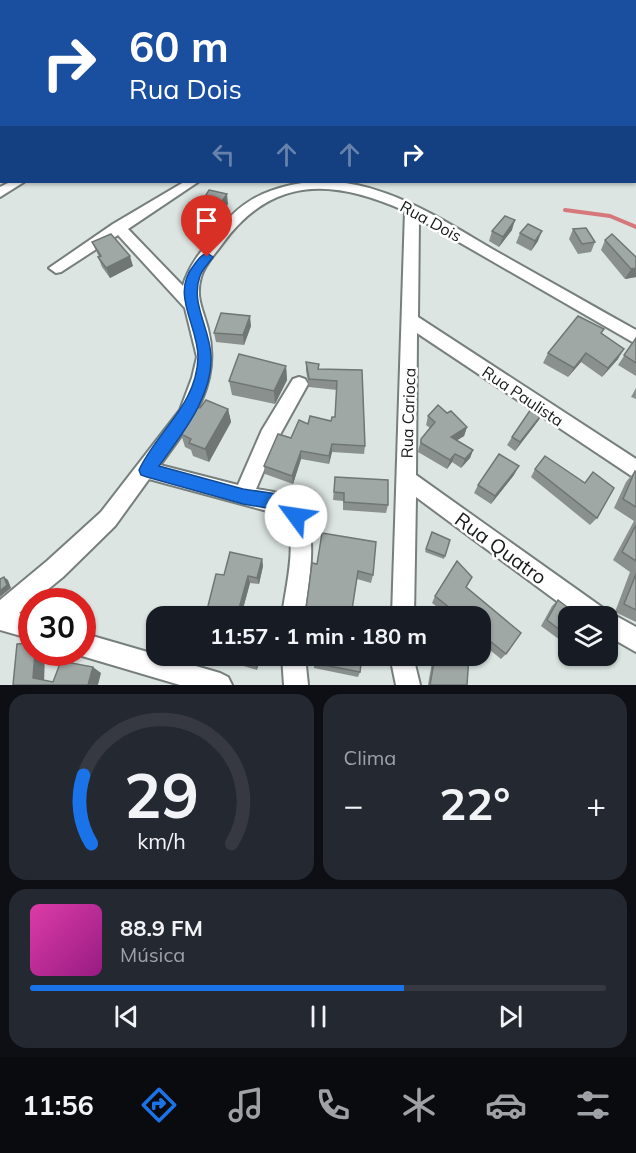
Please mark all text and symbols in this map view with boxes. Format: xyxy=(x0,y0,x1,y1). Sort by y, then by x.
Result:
text: 60 m xyxy=(129,20,229,73)
icon: right xyxy=(30,24,108,102)
text: Rua Dois xyxy=(129,72,242,106)
icon: left xyxy=(207,138,240,171)
icon: ahead xyxy=(270,138,303,171)
icon: ahead xyxy=(333,138,366,171)
icon: right xyxy=(396,138,429,171)
pin xyxy=(181,195,232,257)
street label: Rua Dois xyxy=(397,196,465,246)
icon: arrive xyxy=(190,204,223,237)
street label: Rua Paulista xyxy=(479,362,567,430)
street label: Rua Carioca xyxy=(396,367,420,459)
position arrow xyxy=(264,484,328,548)
street label: Rua Quatro xyxy=(450,506,552,590)
speed limit sign: 30 xyxy=(18,588,96,666)
map controls xyxy=(558,606,618,666)
button: layers xyxy=(558,606,618,666)
text: 11:57 · 1 min · 180 m xyxy=(210,622,427,650)
text: Clima xyxy=(344,745,396,770)
text: 29 xyxy=(124,755,199,834)
text: 22° xyxy=(439,775,510,831)
text: − xyxy=(344,784,363,825)
text: + xyxy=(586,784,606,825)
text: km/h xyxy=(137,827,185,854)
text: 88.9 FM xyxy=(120,914,203,942)
text: Música xyxy=(120,942,185,967)
icon: previous xyxy=(110,1000,143,1033)
icon: pause xyxy=(302,1000,335,1033)
icon: next xyxy=(494,1000,527,1033)
icon: directions xyxy=(138,1084,180,1126)
icon: music xyxy=(225,1084,267,1126)
icon: phone xyxy=(312,1084,354,1126)
icon: climate xyxy=(398,1084,440,1126)
icon: car xyxy=(485,1084,527,1126)
icon: filters xyxy=(572,1084,614,1126)
text: 11:56 xyxy=(22,1088,94,1122)

